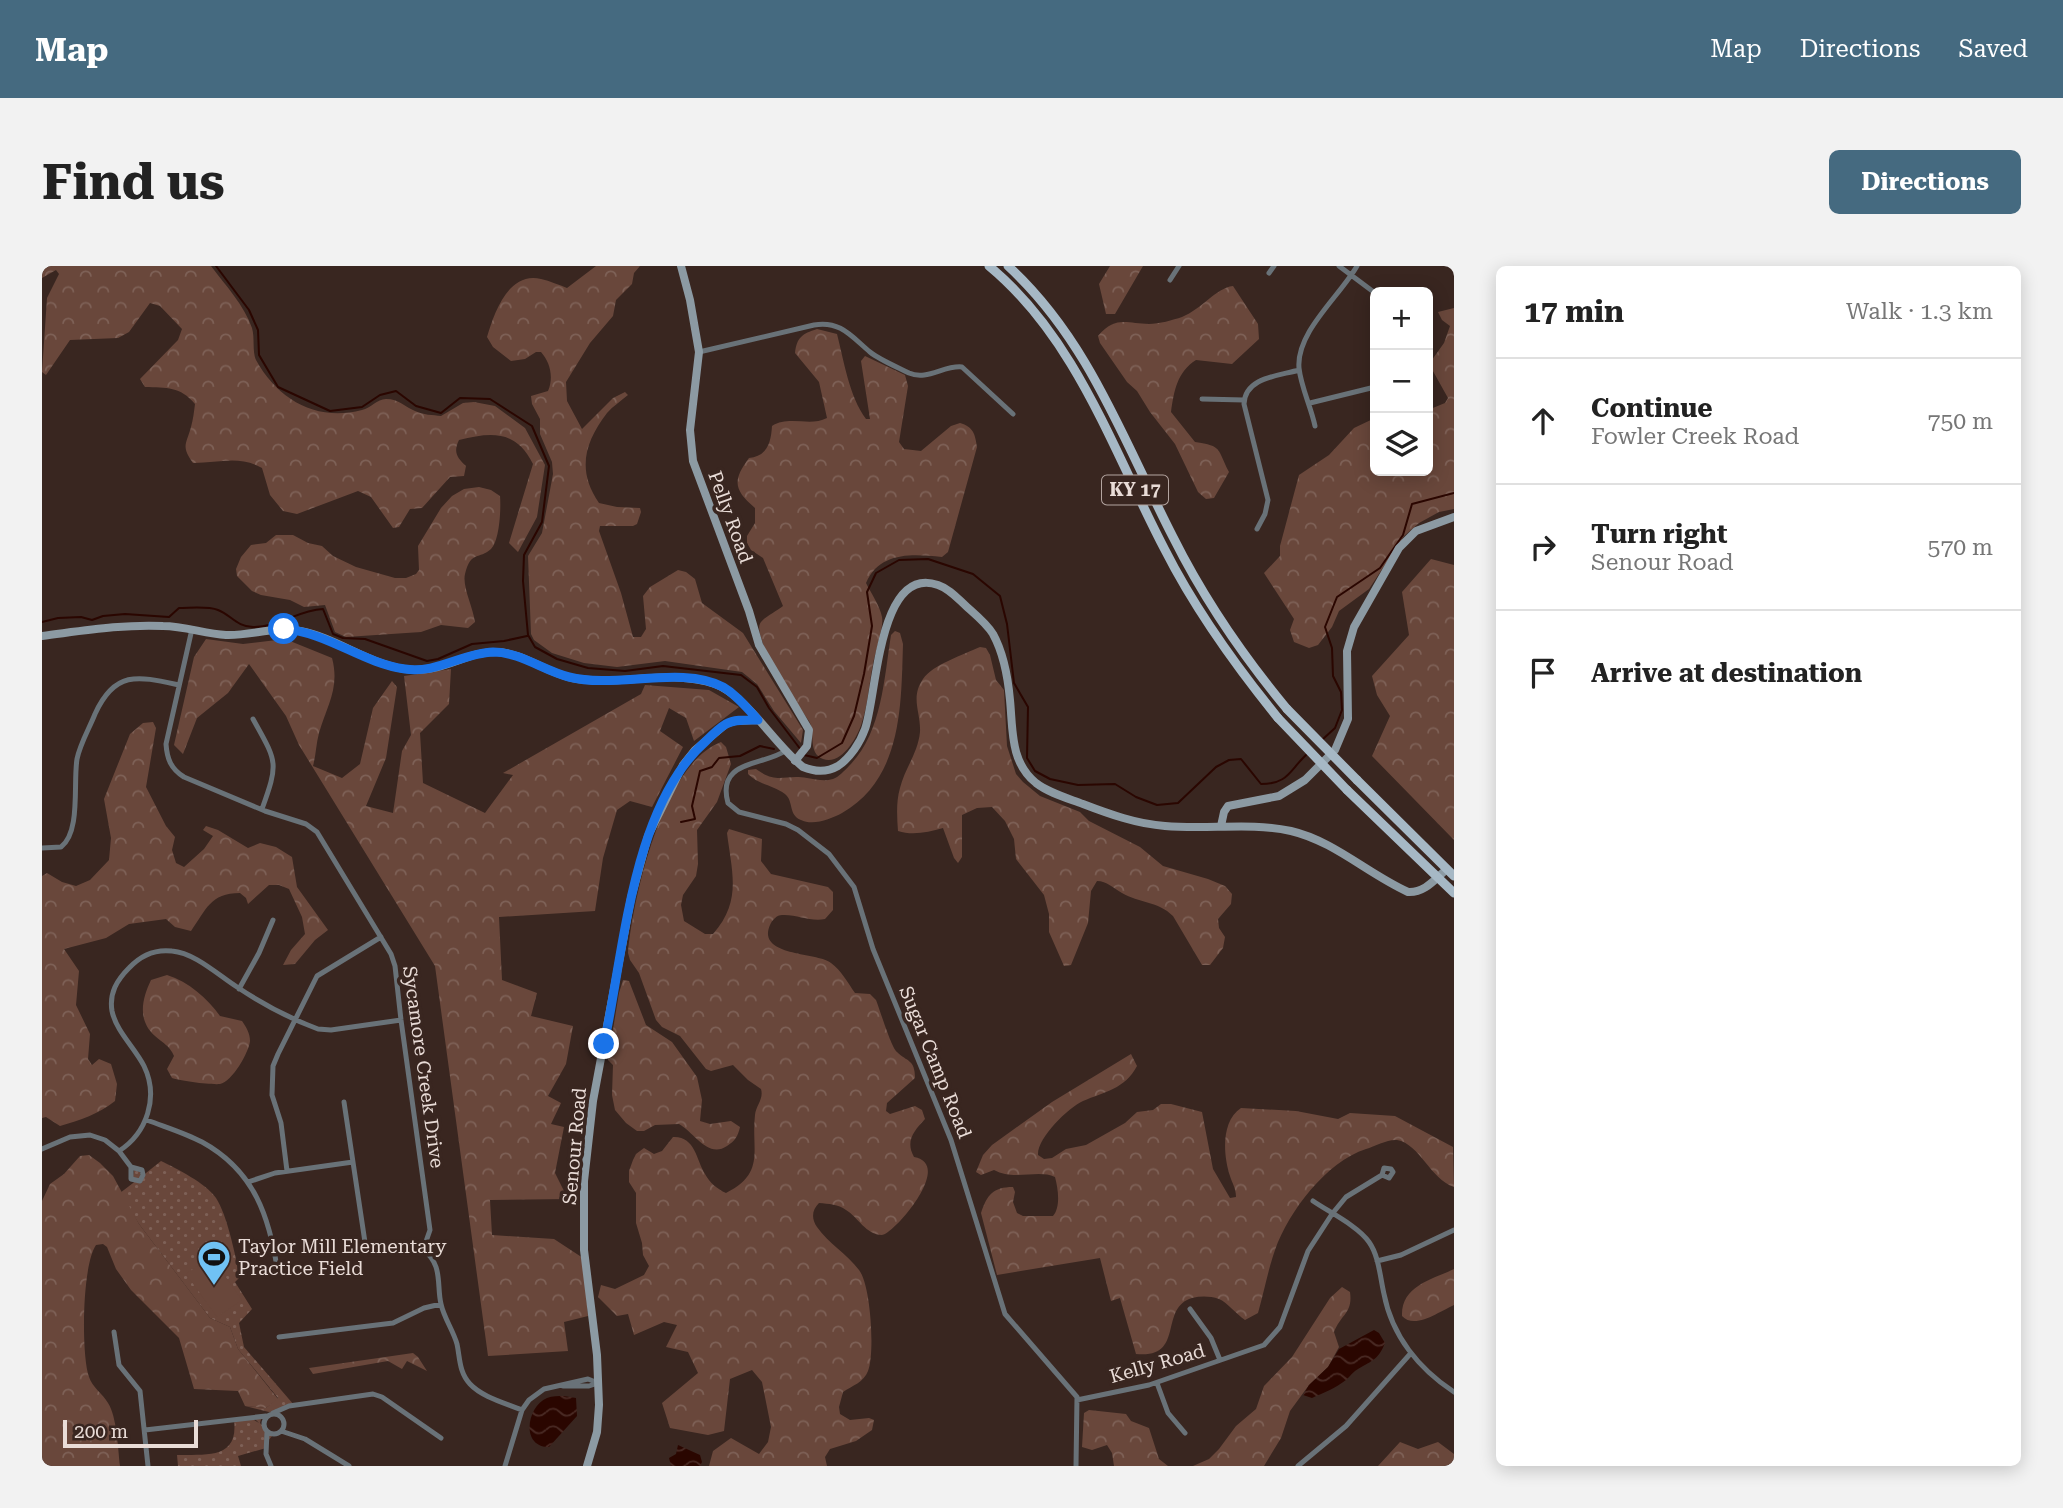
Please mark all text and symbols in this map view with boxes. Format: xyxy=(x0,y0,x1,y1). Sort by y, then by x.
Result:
text: Map xyxy=(35,30,109,69)
text: Map xyxy=(1710,35,1762,63)
text: Directions xyxy=(1800,35,1920,63)
text: Saved xyxy=(1958,35,2028,63)
button: Directions xyxy=(1829,150,2021,214)
text: Find us xyxy=(42,154,225,211)
map controls xyxy=(1370,287,1433,476)
button: + xyxy=(1370,287,1433,350)
text: 17 min xyxy=(1524,294,1624,329)
text: Walk · 1.3 km xyxy=(1846,298,1993,325)
button: − xyxy=(1370,350,1433,413)
text: Continue xyxy=(1591,393,1713,423)
icon: ahead xyxy=(1524,402,1562,440)
text: 750 m xyxy=(1928,408,1993,435)
button: layers xyxy=(1370,413,1433,476)
text: Fowler Creek Road xyxy=(1591,423,1799,450)
street label: Pelly Road xyxy=(703,468,758,566)
road number: KY 17 xyxy=(1102,476,1168,504)
text: Turn right xyxy=(1591,519,1727,549)
icon: right xyxy=(1524,528,1562,566)
text: 570 m xyxy=(1928,534,1993,561)
text: Senour Road xyxy=(1591,549,1733,576)
route start xyxy=(268,613,299,644)
icon: arrive xyxy=(1524,654,1562,692)
text: Arrive at destination xyxy=(1591,658,1862,688)
street label: Sycamore Creek Drive xyxy=(398,965,449,1170)
street label: Sugar Camp Road xyxy=(894,983,977,1142)
route end xyxy=(588,1028,619,1059)
street label: Senour Road xyxy=(558,1086,591,1206)
place label: Taylor Mill Elementary Practice Field xyxy=(238,1235,447,1280)
sports icon: Taylor Mill Elementary Practice Field xyxy=(195,1238,233,1287)
street label: Kelly Road xyxy=(1107,1339,1207,1388)
scale bar xyxy=(63,1417,198,1449)
text: 200 m xyxy=(74,1420,128,1443)

